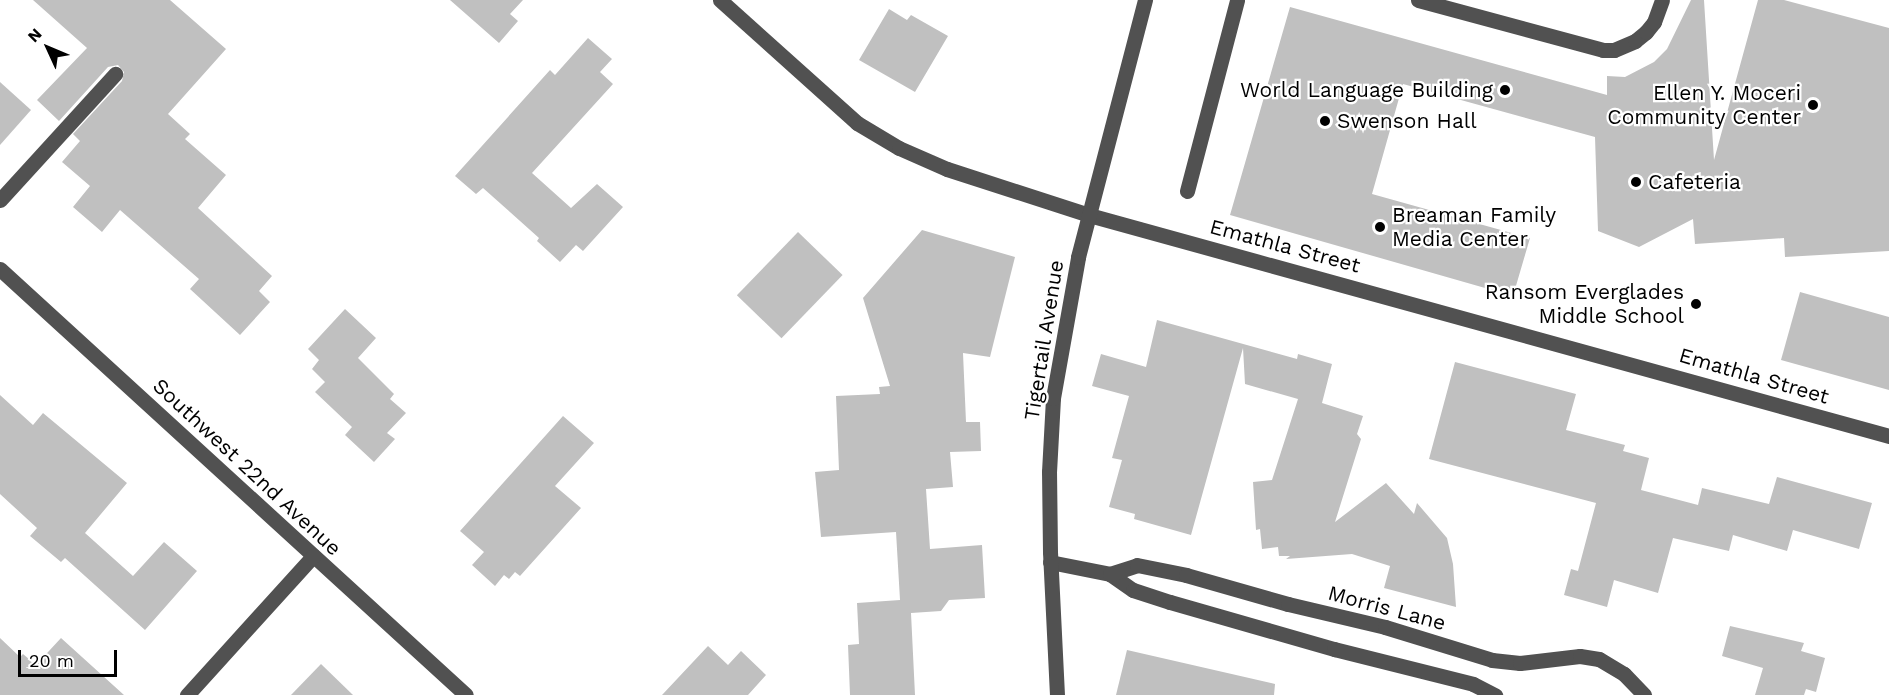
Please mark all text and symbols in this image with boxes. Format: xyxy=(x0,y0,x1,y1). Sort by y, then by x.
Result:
north arrow xyxy=(18,18,78,78)
text: N xyxy=(24,24,46,46)
place label: World Language Building xyxy=(1240,77,1493,103)
place label: Ellen Y. Moceri Community Center xyxy=(1607,80,1801,130)
marker: World Language Building xyxy=(1498,83,1512,97)
marker: Ellen Y. Moceri Community Center xyxy=(1806,98,1820,112)
place label: Swenson Hall xyxy=(1337,108,1477,134)
marker: Swenson Hall xyxy=(1318,114,1332,128)
place label: Cafeteria xyxy=(1648,169,1741,195)
marker: Cafeteria xyxy=(1629,175,1643,189)
place label: Breaman Family Media Center xyxy=(1392,202,1556,252)
street label: Emathla Street xyxy=(1207,214,1363,278)
marker: Breaman Family Media Center xyxy=(1373,220,1387,234)
street label: Tigertail Avenue xyxy=(1019,257,1069,423)
place label: Ransom Everglades Middle School xyxy=(1485,279,1684,329)
marker: Ransom Everglades Middle School xyxy=(1689,297,1703,311)
street label: Emathla Street xyxy=(1676,342,1832,410)
street label: Southwest 22nd Avenue xyxy=(147,373,347,561)
street label: Morris Lane xyxy=(1325,580,1449,636)
scale bar xyxy=(21,638,120,676)
text: 20 m xyxy=(29,650,74,671)

